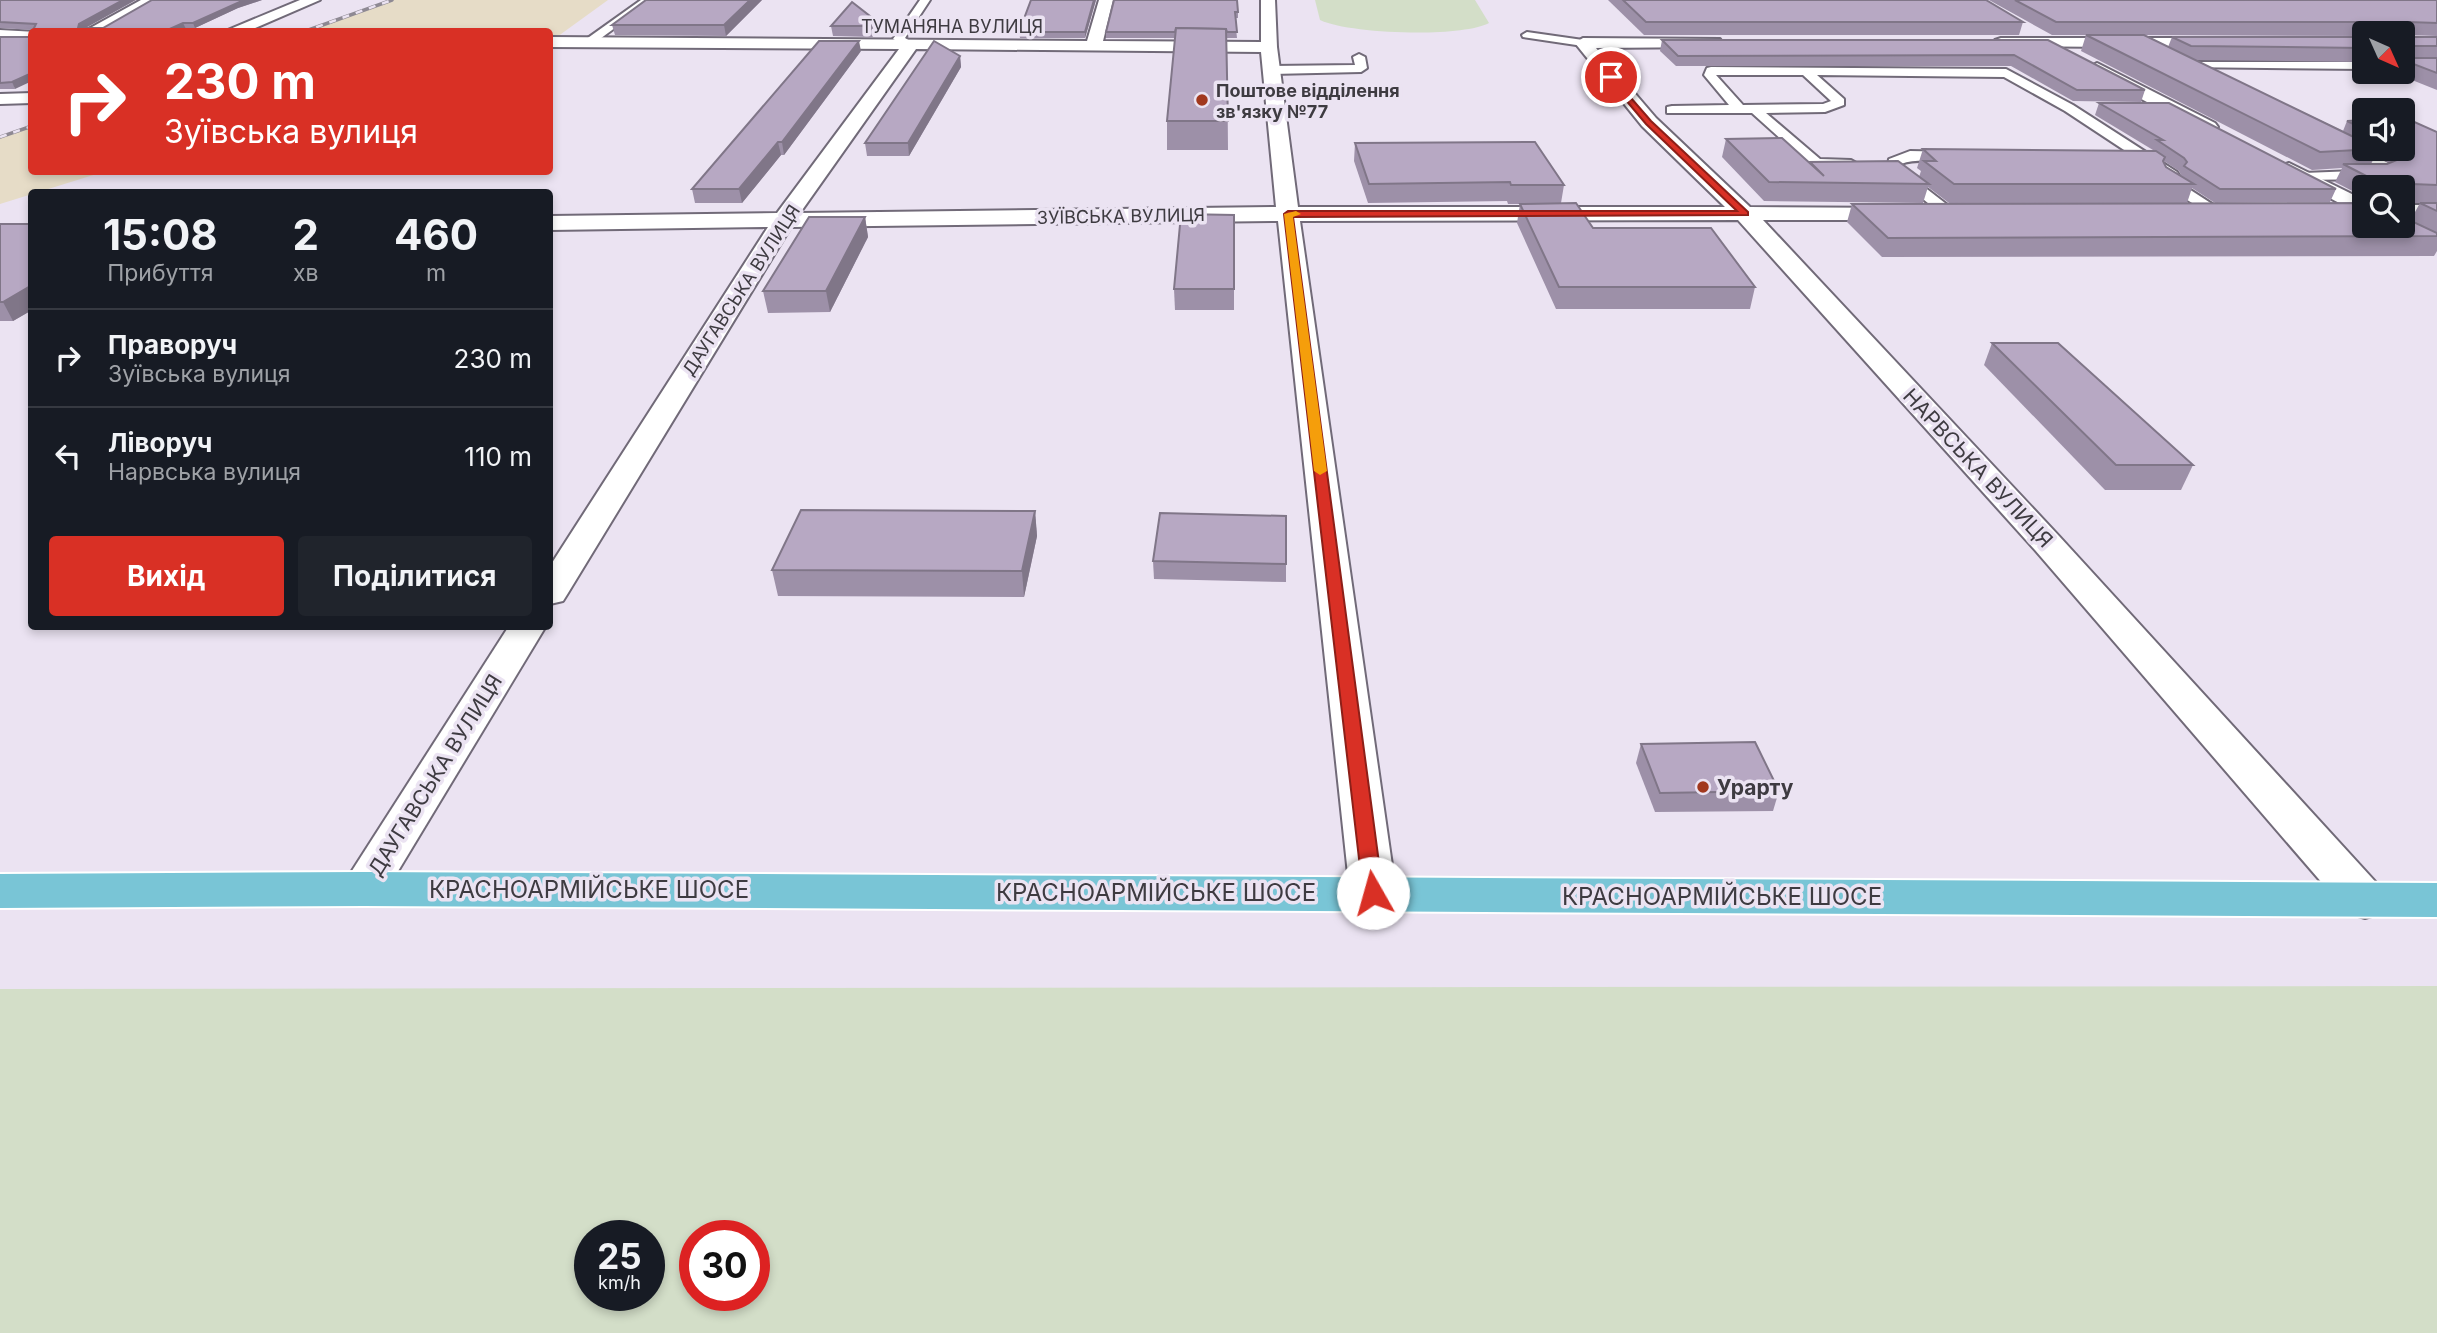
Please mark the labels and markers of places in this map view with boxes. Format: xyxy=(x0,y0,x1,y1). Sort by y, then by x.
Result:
pin xyxy=(1581,47,1641,107)
place label: Поштове відділення зв'язку №77 xyxy=(1216,80,1400,122)
marker: Поштове відділення зв'язку №77 xyxy=(1194,92,1210,108)
place label: Урарту xyxy=(1717,775,1794,800)
marker: Урарту xyxy=(1695,779,1711,795)

